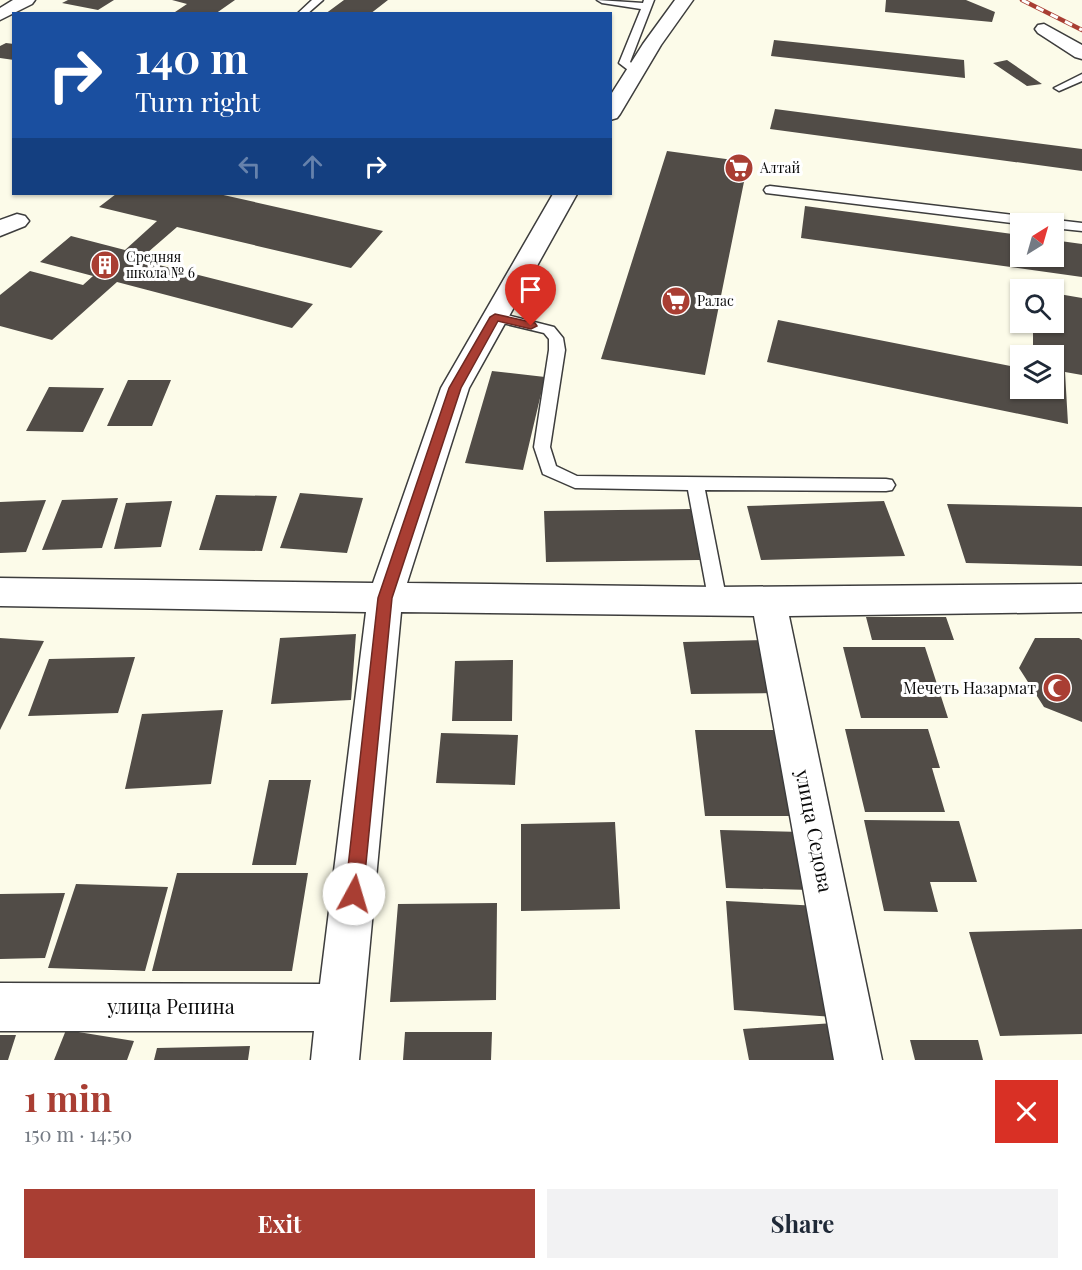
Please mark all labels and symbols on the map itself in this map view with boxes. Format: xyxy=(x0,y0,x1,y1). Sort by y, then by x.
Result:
supermarket icon: Алтай xyxy=(723,152,755,184)
place label: Алтай xyxy=(759,158,800,177)
north arrow xyxy=(1010,213,1064,267)
place label: Средняя школа № 6 xyxy=(126,247,195,282)
building icon: Средняя школа № 6 xyxy=(89,249,121,281)
pin xyxy=(505,264,556,326)
supermarket icon: Ралас xyxy=(660,285,692,317)
place label: Ралас xyxy=(697,291,734,310)
mosque icon: Мечеть Назармат xyxy=(1041,672,1073,704)
place label: Мечеть Назармат xyxy=(903,677,1036,698)
street label: улица Седова xyxy=(790,766,841,894)
position arrow xyxy=(322,862,386,926)
street label: улица Репина xyxy=(106,992,235,1019)

